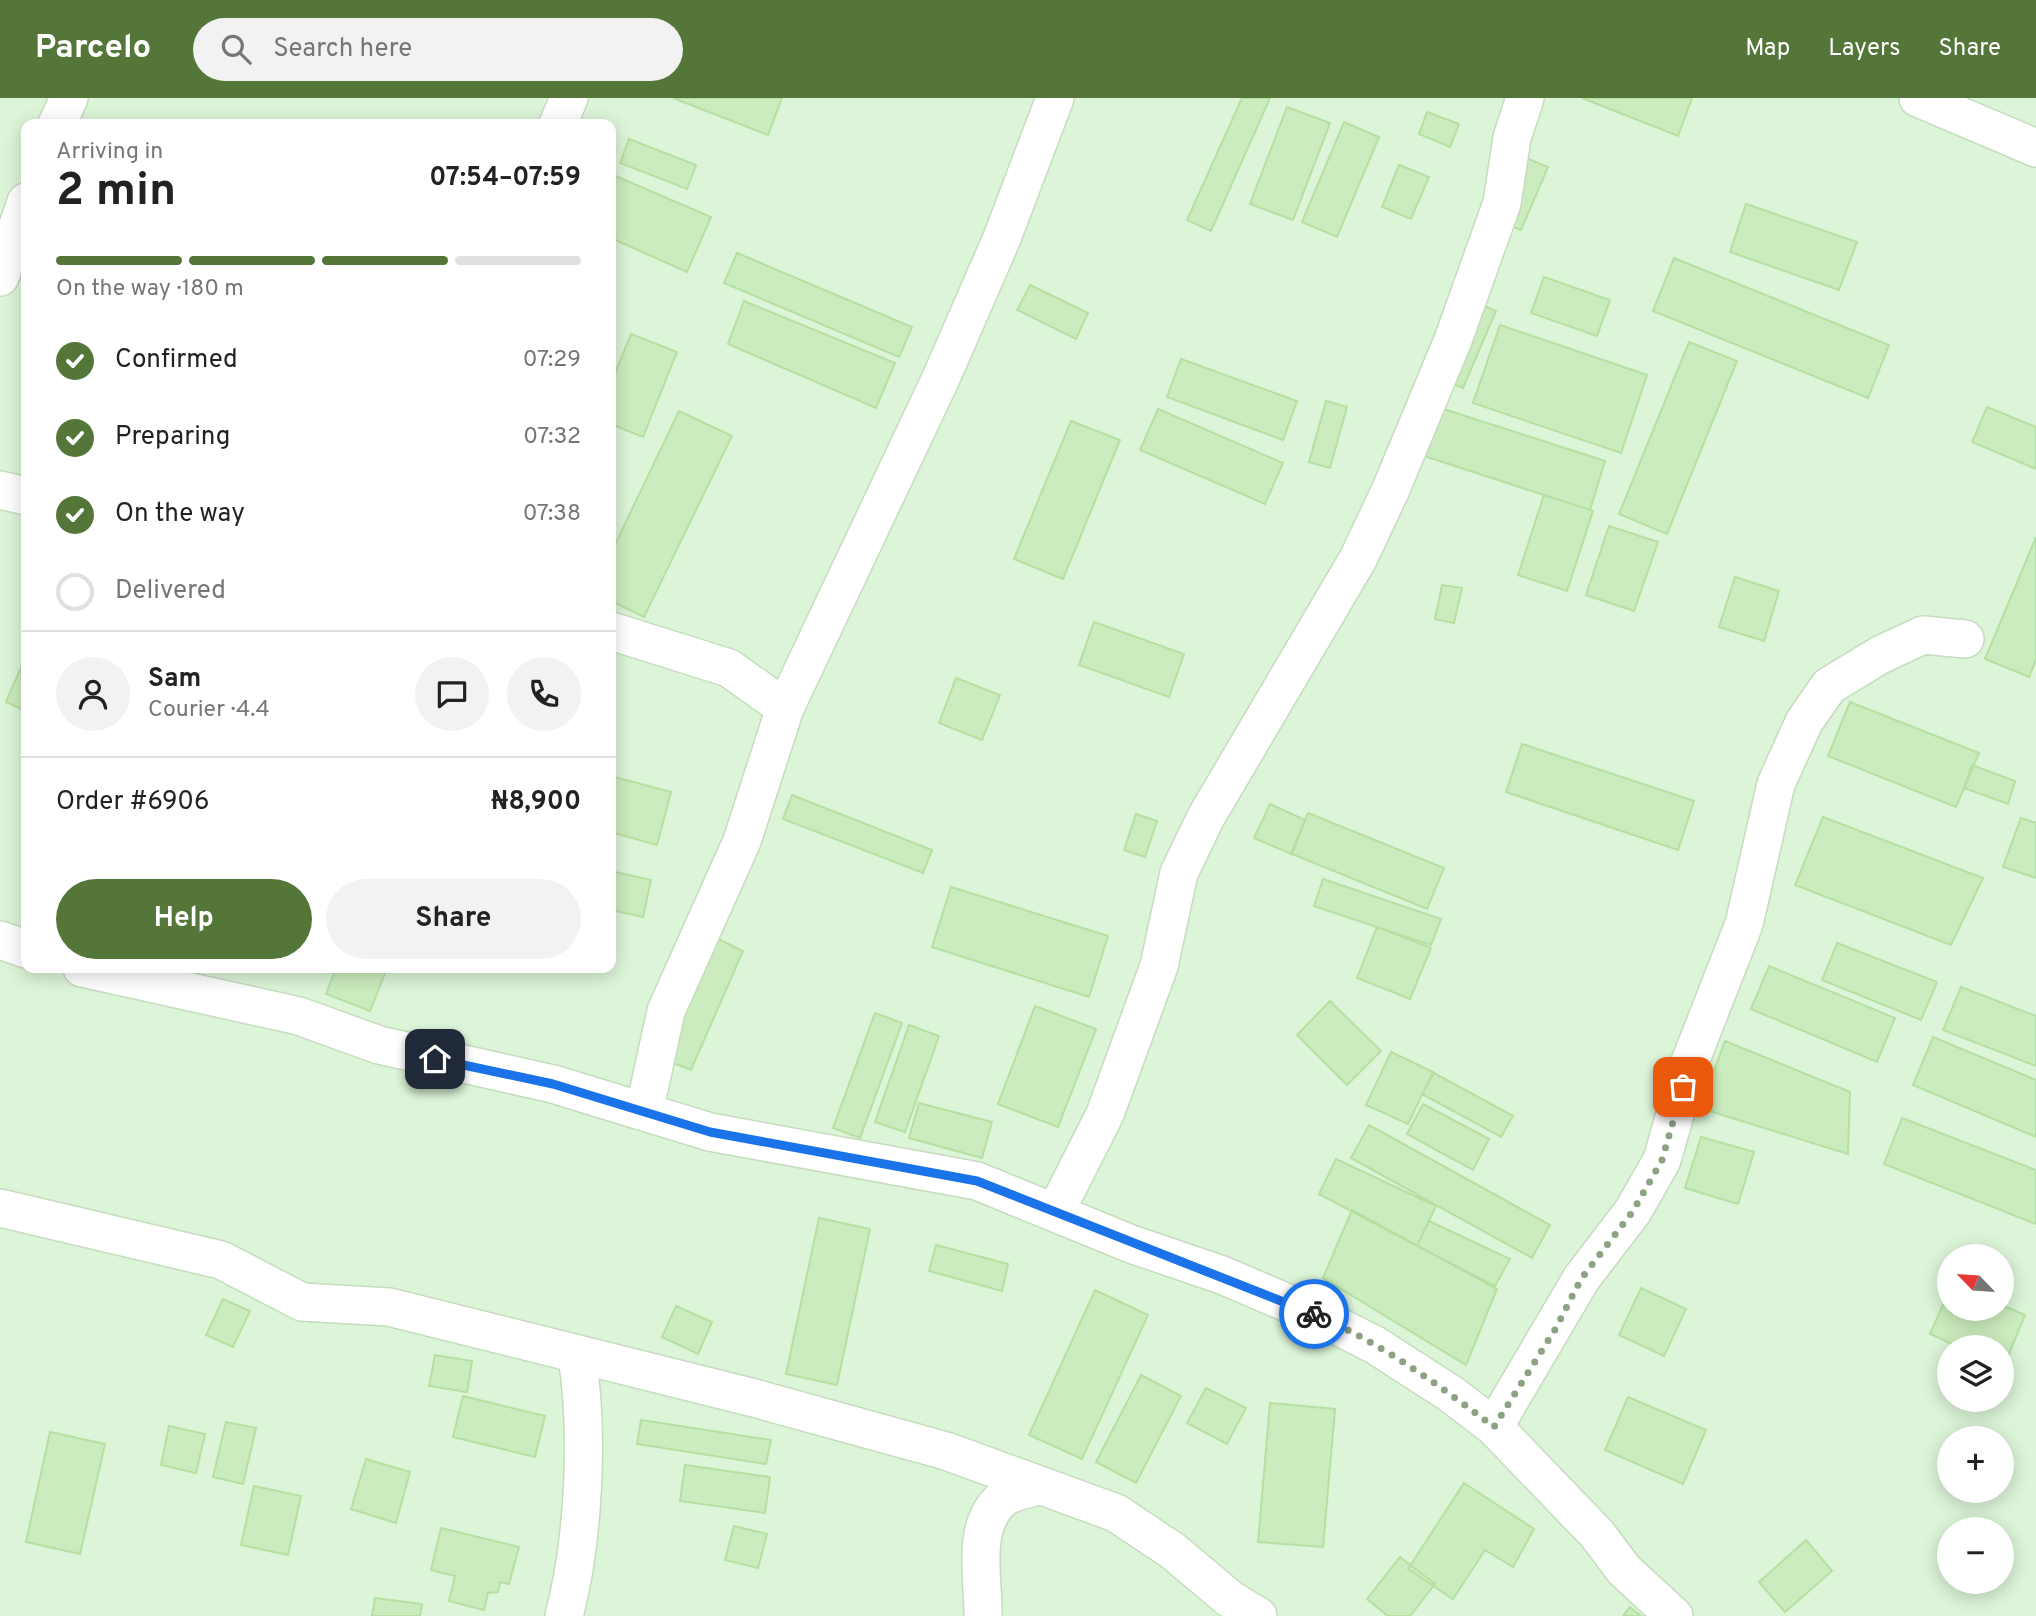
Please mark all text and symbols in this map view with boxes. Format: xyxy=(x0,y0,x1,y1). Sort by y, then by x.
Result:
search box xyxy=(193,18,683,81)
text: Parcelo xyxy=(35,28,151,70)
icon: search xyxy=(217,30,255,68)
text: Search here xyxy=(273,33,412,66)
text: Map xyxy=(1745,34,1790,64)
text: Layers xyxy=(1828,34,1900,64)
text: Share xyxy=(1938,34,2001,64)
text: Arriving in xyxy=(56,138,163,167)
text: 07:54–07:59 xyxy=(429,162,581,195)
text: 2 min xyxy=(56,163,176,222)
text: On the way · 180 m xyxy=(56,275,244,304)
icon: check xyxy=(56,342,94,380)
text: Confirmed xyxy=(115,344,238,377)
text: 07:29 xyxy=(523,346,581,375)
icon: check xyxy=(56,419,94,457)
text: Preparing xyxy=(115,421,230,454)
text: 07:32 xyxy=(523,423,581,452)
icon: check xyxy=(56,496,94,534)
text: On the way xyxy=(115,498,245,531)
text: 07:38 xyxy=(523,500,581,529)
text: Delivered xyxy=(115,575,226,608)
button: person xyxy=(56,657,130,731)
button: chat xyxy=(415,657,489,731)
button: phone xyxy=(507,657,581,731)
text: Sam xyxy=(148,663,201,696)
text: Courier · 4.4 xyxy=(148,696,270,725)
text: Order #6906 xyxy=(56,786,210,819)
text: ₦8,900 xyxy=(491,786,581,819)
button: Help xyxy=(56,879,312,959)
button: Share xyxy=(326,879,581,959)
pin xyxy=(405,1029,465,1089)
icon: home xyxy=(416,1040,454,1078)
pin xyxy=(1653,1057,1713,1117)
icon: bag xyxy=(1664,1068,1702,1106)
north arrow xyxy=(1937,1244,2014,1321)
map controls xyxy=(1937,1244,2014,1594)
courier xyxy=(1279,1279,1349,1349)
icon: bike xyxy=(1295,1295,1333,1333)
button: layers xyxy=(1937,1335,2014,1412)
button: + xyxy=(1937,1426,2014,1503)
button: − xyxy=(1937,1517,2014,1594)

